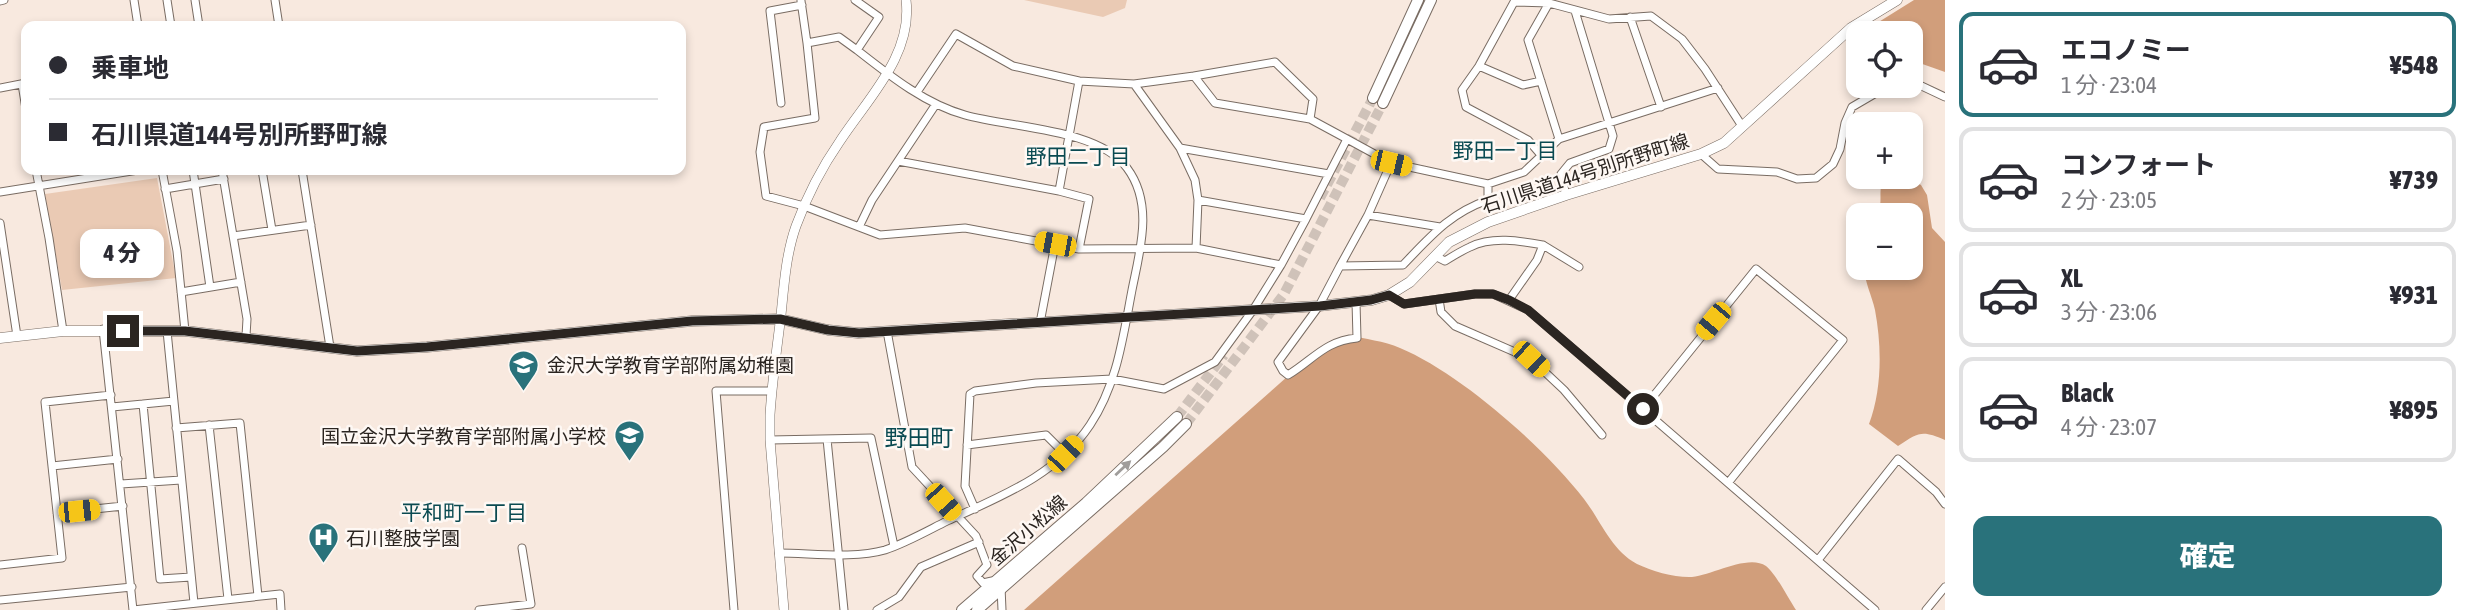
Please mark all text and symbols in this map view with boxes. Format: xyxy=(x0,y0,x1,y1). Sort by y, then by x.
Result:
map controls xyxy=(1846,21,1923,280)
button: locate xyxy=(1846,21,1923,98)
icon: car xyxy=(1977,33,2040,96)
text: エコノミー xyxy=(2061,35,2191,65)
text: ¥548 xyxy=(2390,50,2438,80)
text: 乗車地 xyxy=(91,53,169,83)
text: 1 分 · 23:04 xyxy=(2061,72,2157,98)
button: + xyxy=(1846,112,1923,189)
text: 石川県道144号別所野町線 xyxy=(91,120,388,150)
street label: 石川県道144号別所野町線 xyxy=(1479,129,1691,217)
district label: 野田一丁目 xyxy=(1453,138,1558,162)
district label: 野田二丁目 xyxy=(1026,144,1131,168)
car xyxy=(1369,148,1414,178)
icon: car xyxy=(1977,148,2040,211)
text: コンフォート xyxy=(2061,150,2216,180)
text: ¥739 xyxy=(2390,165,2438,195)
text: 2 分 · 23:05 xyxy=(2061,187,2157,213)
button: − xyxy=(1846,203,1923,280)
callout: 4 分 xyxy=(81,230,165,278)
car xyxy=(1033,230,1078,258)
text: 4 分 xyxy=(104,240,140,266)
icon: car xyxy=(1977,263,2040,326)
text: XL xyxy=(2061,263,2083,293)
text: ¥931 xyxy=(2390,280,2438,310)
car xyxy=(1692,298,1735,344)
text: 3 分 · 23:06 xyxy=(2061,299,2157,325)
route end xyxy=(107,315,139,347)
car xyxy=(1509,337,1554,381)
school or university icon: 金沢大学教育学部附属幼稚園 xyxy=(507,348,541,392)
place label: 金沢大学教育学部附属幼稚園 xyxy=(547,354,794,376)
icon: car xyxy=(1977,378,2040,441)
text: Black xyxy=(2061,378,2113,408)
route start xyxy=(1627,393,1659,425)
text: ¥895 xyxy=(2390,395,2438,425)
text: 4 分 · 23:07 xyxy=(2061,414,2157,440)
school or university icon: 国立金沢大学教育学部附属小学校 xyxy=(612,419,646,463)
place label: 国立金沢大学教育学部附属小学校 xyxy=(321,425,606,447)
district label: 野田町 xyxy=(885,425,954,451)
car xyxy=(1043,432,1088,476)
one-way arrow xyxy=(1114,460,1131,476)
car xyxy=(922,479,965,525)
street label: 金沢小松線 xyxy=(985,491,1071,569)
car xyxy=(58,498,101,524)
district label: 平和町一丁目 xyxy=(401,500,527,524)
button: 確定 xyxy=(1973,516,2442,596)
hospital icon: 石川整肢学園 xyxy=(306,521,340,565)
place label: 石川整肢学園 xyxy=(346,527,460,549)

